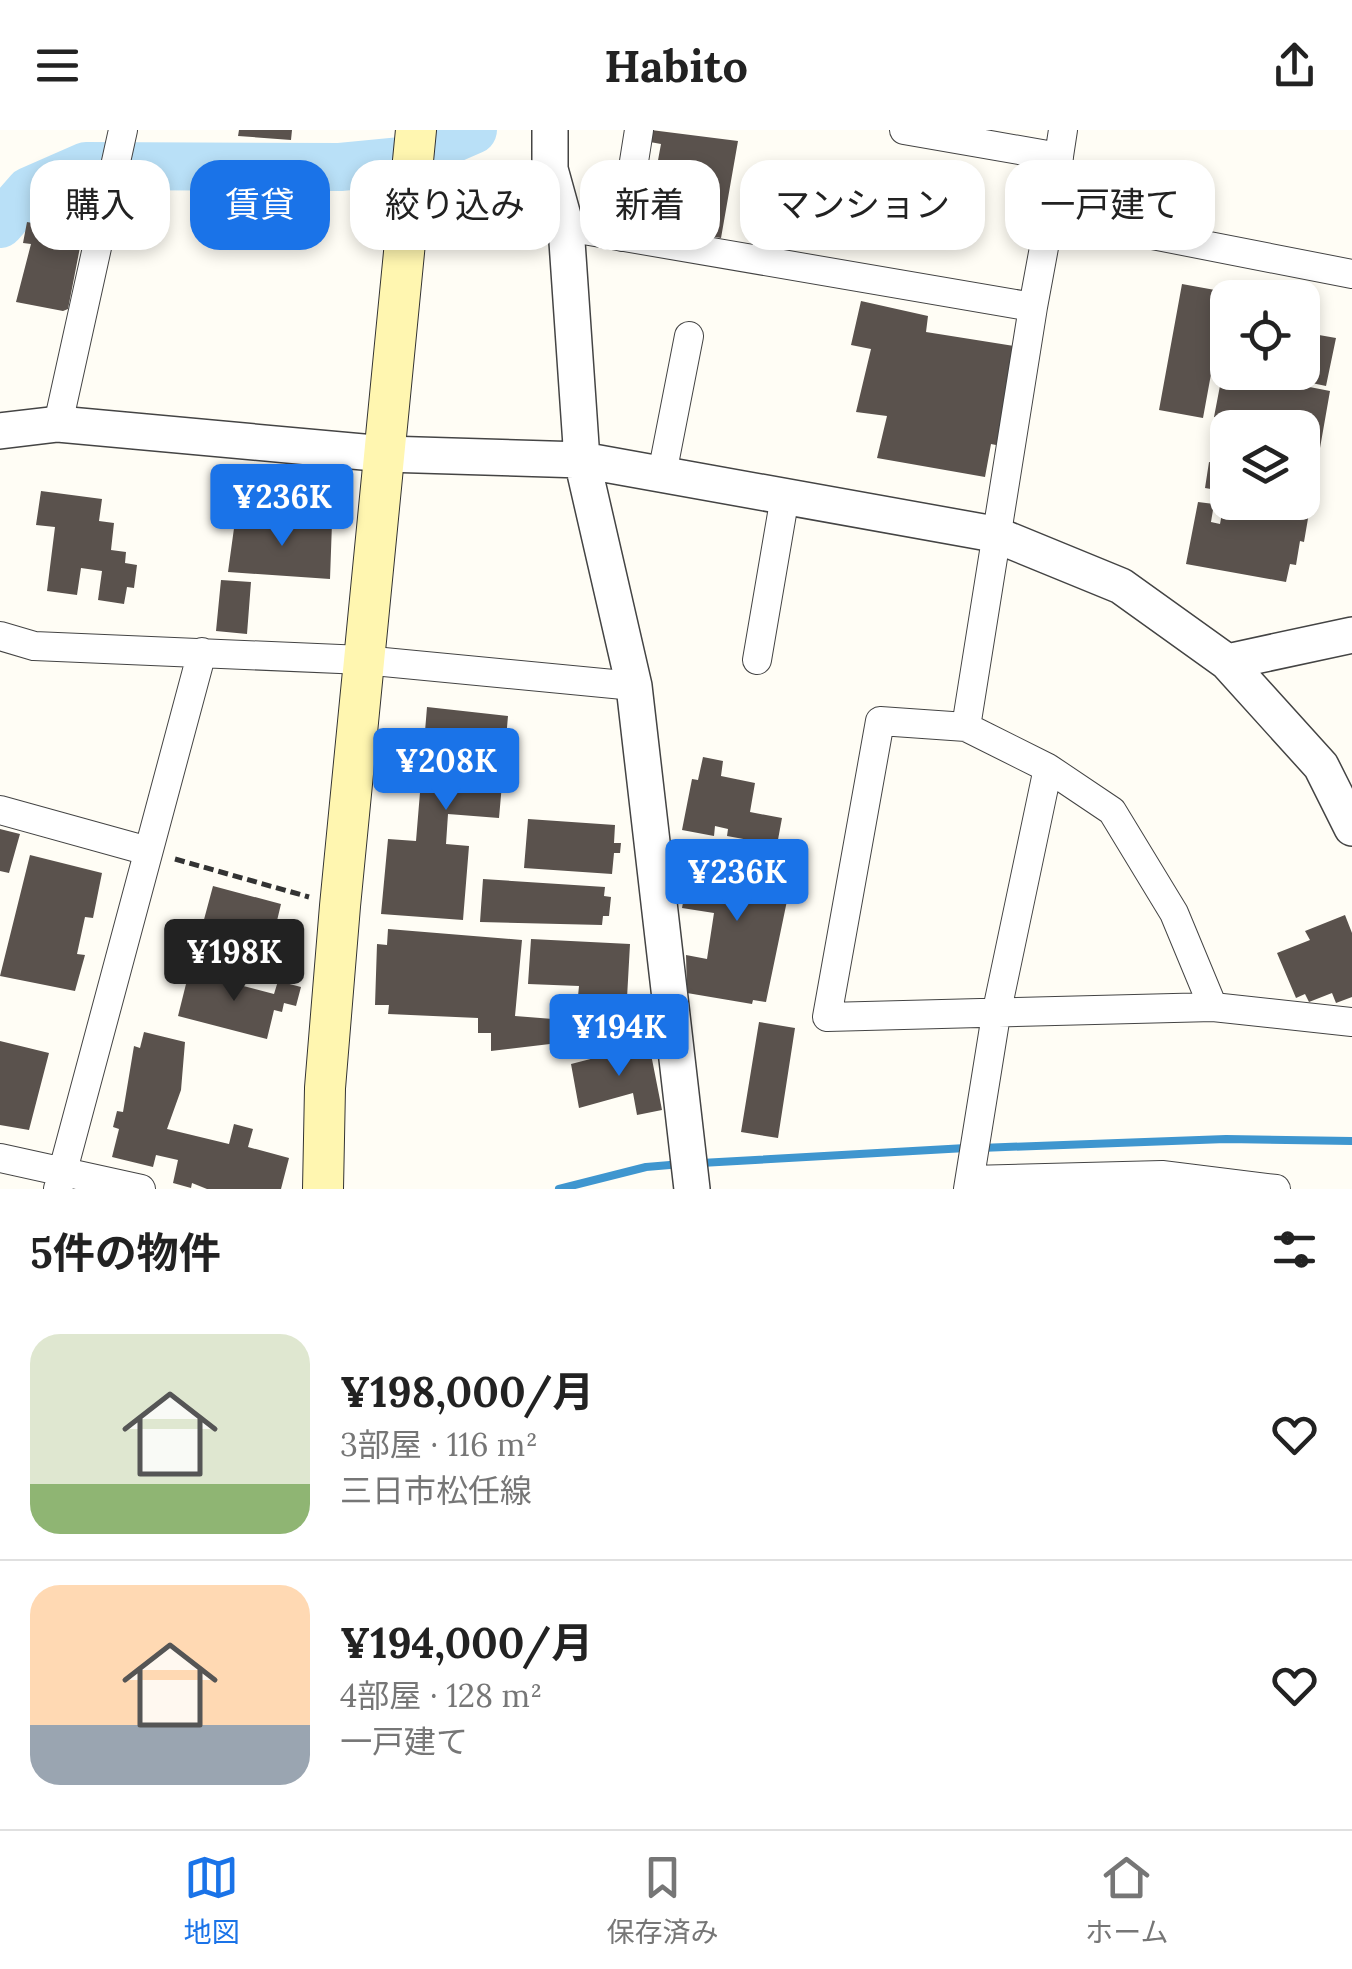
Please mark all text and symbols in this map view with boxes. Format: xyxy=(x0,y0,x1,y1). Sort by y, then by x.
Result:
text: Habito xyxy=(604,37,748,94)
icon: menu xyxy=(30,38,85,93)
icon: share xyxy=(1267,38,1322,93)
chip: 購入 xyxy=(30,160,170,250)
chip: 賃貸 xyxy=(190,160,330,250)
chip: 絞り込み xyxy=(350,160,560,250)
chip: 新着 xyxy=(580,160,720,250)
chip: マンション xyxy=(740,160,985,250)
chip: 一戸建て xyxy=(1005,160,1215,250)
map controls xyxy=(1210,280,1320,520)
button: locate xyxy=(1210,280,1320,390)
button: layers xyxy=(1210,410,1320,520)
pin: ¥236K xyxy=(212,464,352,549)
text: ¥236K xyxy=(232,476,332,517)
pin: ¥208K xyxy=(376,728,516,813)
text: ¥208K xyxy=(395,740,497,781)
pin: ¥236K xyxy=(667,839,807,924)
text: ¥236K xyxy=(687,851,787,892)
pin: ¥198K xyxy=(164,919,304,1004)
text: ¥198K xyxy=(186,931,282,972)
pin: ¥194K xyxy=(549,994,689,1079)
text: ¥194K xyxy=(572,1006,666,1047)
icon: filters xyxy=(1267,1222,1322,1277)
text: 5件の物件 xyxy=(30,1226,221,1280)
text: ¥198,000/月 xyxy=(340,1365,594,1419)
icon: home xyxy=(110,1374,230,1494)
icon: heart xyxy=(1267,1407,1322,1462)
text: 3部屋 · 116 m² xyxy=(340,1424,538,1465)
text: 三日市松任線 xyxy=(340,1470,532,1511)
text: ¥194,000/月 xyxy=(340,1616,593,1670)
icon: home xyxy=(110,1625,230,1745)
icon: heart xyxy=(1267,1658,1322,1713)
text: 4部屋 · 128 m² xyxy=(340,1675,542,1716)
text: 一戸建て xyxy=(340,1721,468,1762)
tab: 地図 xyxy=(183,1850,239,1950)
tab: 保存済み xyxy=(606,1850,718,1950)
tab: ホーム xyxy=(1085,1850,1169,1950)

